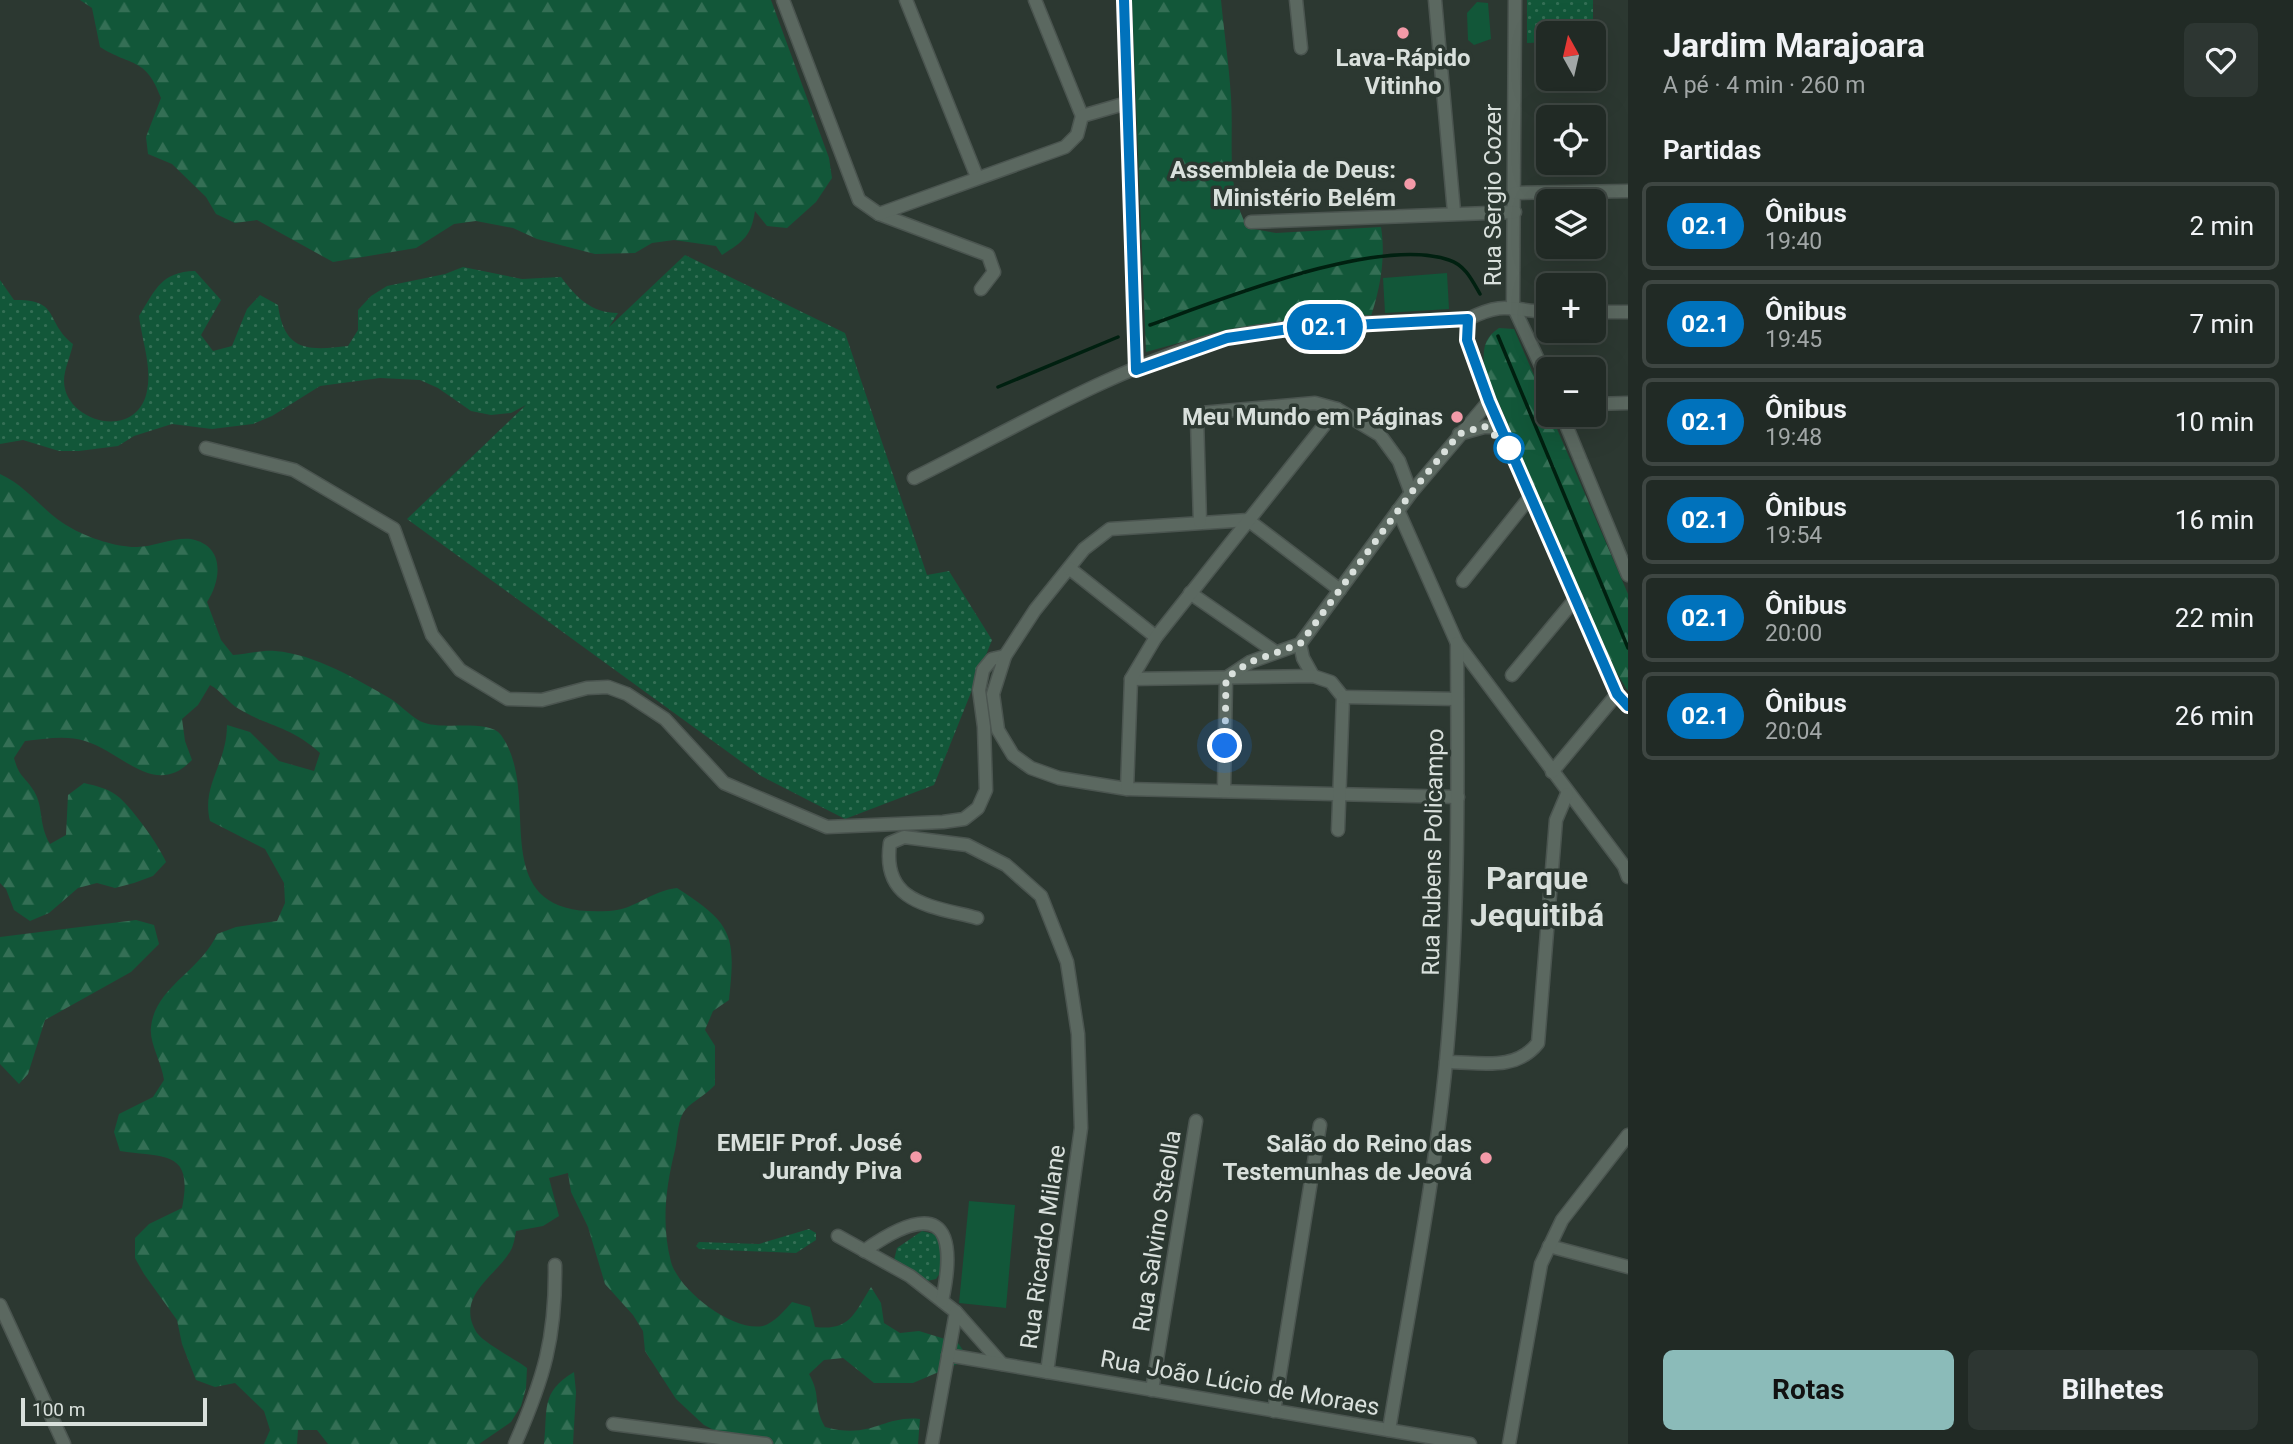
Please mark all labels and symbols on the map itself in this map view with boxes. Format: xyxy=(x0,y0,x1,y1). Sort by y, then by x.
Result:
north arrow xyxy=(1536,21,1606,91)
marker: Lava-Rápido Vitinho xyxy=(1395,25,1411,41)
place label: Lava-Rápido Vitinho xyxy=(1335,44,1471,100)
street label: Rua Sergio Cozer xyxy=(1479,104,1507,286)
place label: Assembleia de Deus: Ministério Belém xyxy=(1170,156,1396,212)
marker: Assembleia de Deus: Ministério Belém xyxy=(1402,176,1418,192)
line badge: 02.1 xyxy=(1276,304,1374,350)
place label: Meu Mundo em Páginas xyxy=(1182,403,1443,431)
marker: Meu Mundo em Páginas xyxy=(1449,409,1465,425)
unlabelled marker xyxy=(1494,433,1524,463)
your location xyxy=(1207,728,1242,763)
street label: Rua Rubens Policampo xyxy=(1417,728,1449,976)
district label: Parque Jequitibá xyxy=(1470,859,1604,934)
street label: Rua Salvino Steolla xyxy=(1127,1128,1187,1334)
place label: EMEIF Prof. José Jurandy Piva xyxy=(717,1129,902,1185)
place label: Salão do Reino das Testemunhas de Jeová xyxy=(1223,1130,1472,1186)
street label: Rua Ricardo Milane xyxy=(1015,1143,1071,1351)
marker: EMEIF Prof. José Jurandy Piva xyxy=(908,1149,924,1165)
marker: Salão do Reino das Testemunhas de Jeová xyxy=(1478,1150,1494,1166)
street label: Rua João Lúcio de Moraes xyxy=(1098,1345,1382,1421)
scale bar xyxy=(21,1395,206,1427)

